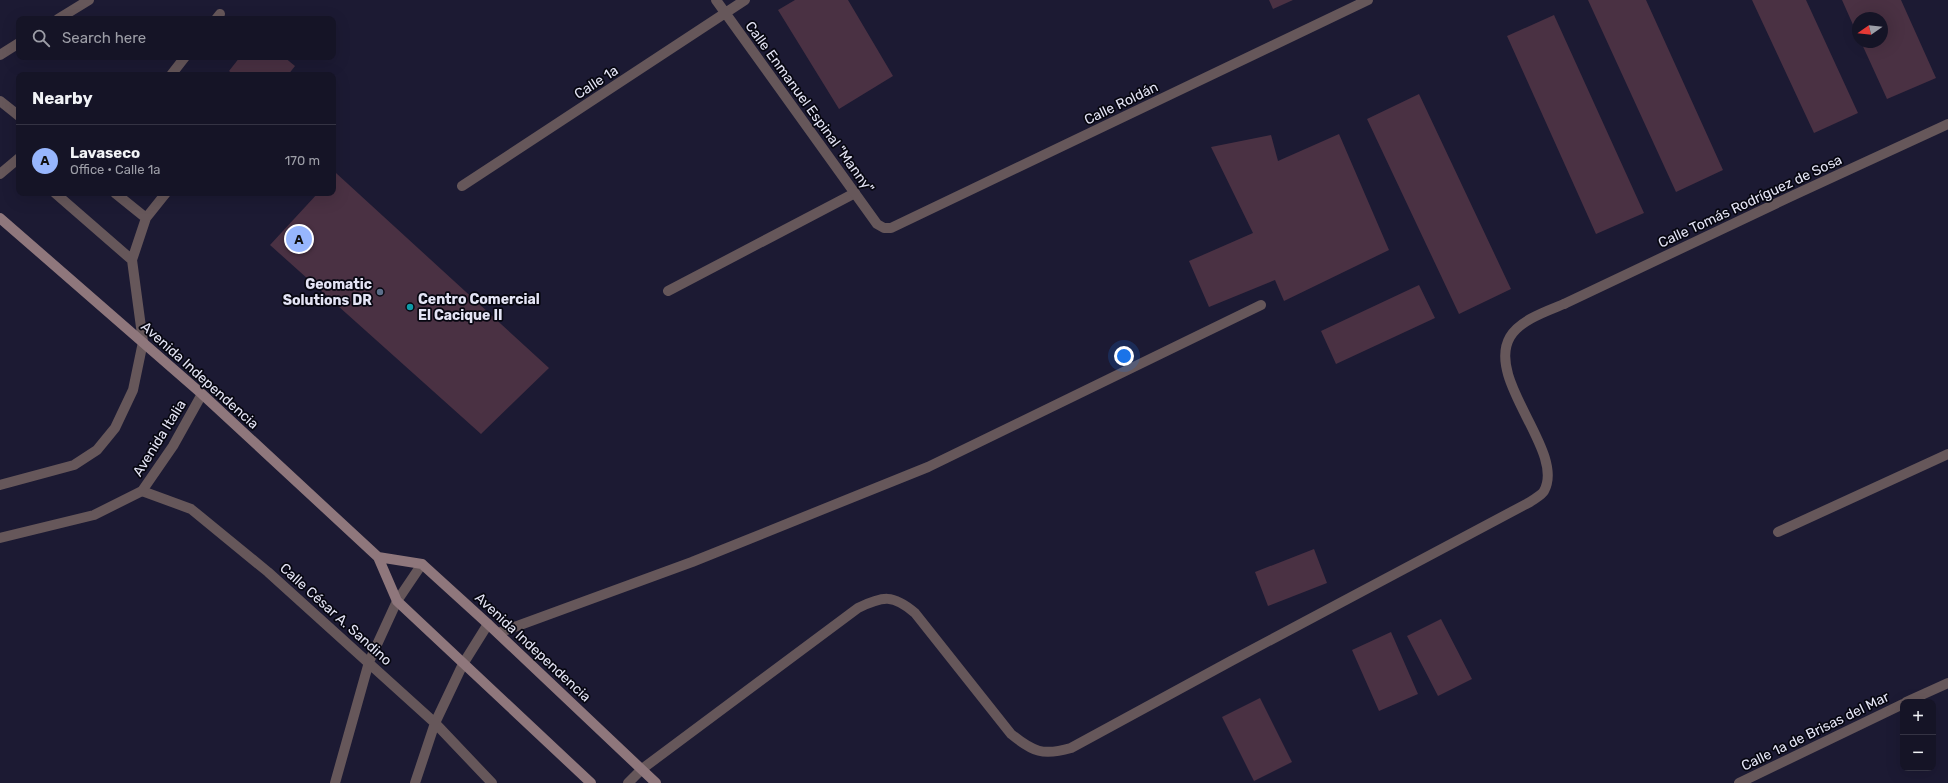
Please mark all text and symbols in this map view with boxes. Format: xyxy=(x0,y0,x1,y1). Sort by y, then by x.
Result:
north arrow xyxy=(1852,12,1888,48)
search box xyxy=(16,16,336,60)
street label: Calle Enmanuel Espinal "Manny" xyxy=(742,18,878,196)
icon: search xyxy=(30,27,52,49)
text: Search here xyxy=(62,29,146,47)
street label: Calle 1a xyxy=(571,62,621,103)
street label: Calle Roldán xyxy=(1081,78,1161,129)
text: Nearby xyxy=(32,88,93,108)
text: Lavaseco xyxy=(70,144,140,162)
street label: Calle Tomás Rodríguez de Sosa xyxy=(1656,151,1845,252)
text: A xyxy=(40,153,50,168)
text: 170 m xyxy=(285,153,320,168)
text: Office · Calle 1a xyxy=(70,162,160,177)
pin: A xyxy=(286,224,312,254)
place label: Geomatic Solutions DR xyxy=(283,276,372,309)
marker: Geomatic Solutions DR xyxy=(375,287,385,297)
place label: Centro Comercial El Cacique II xyxy=(418,291,540,324)
marker: Centro Comercial El Cacique II xyxy=(405,302,415,312)
street label: Avenida Independencia xyxy=(137,318,262,433)
your location xyxy=(1114,346,1134,366)
street label: Avenida Italia xyxy=(129,397,190,480)
street label: Calle César A. Sandino xyxy=(276,560,395,669)
street label: Avenida Independencia xyxy=(471,589,594,706)
street label: Calle 1a de Brisas del Mar xyxy=(1738,688,1893,775)
map controls xyxy=(1900,699,1936,771)
button: + xyxy=(1900,699,1936,735)
button: − xyxy=(1900,735,1936,771)

